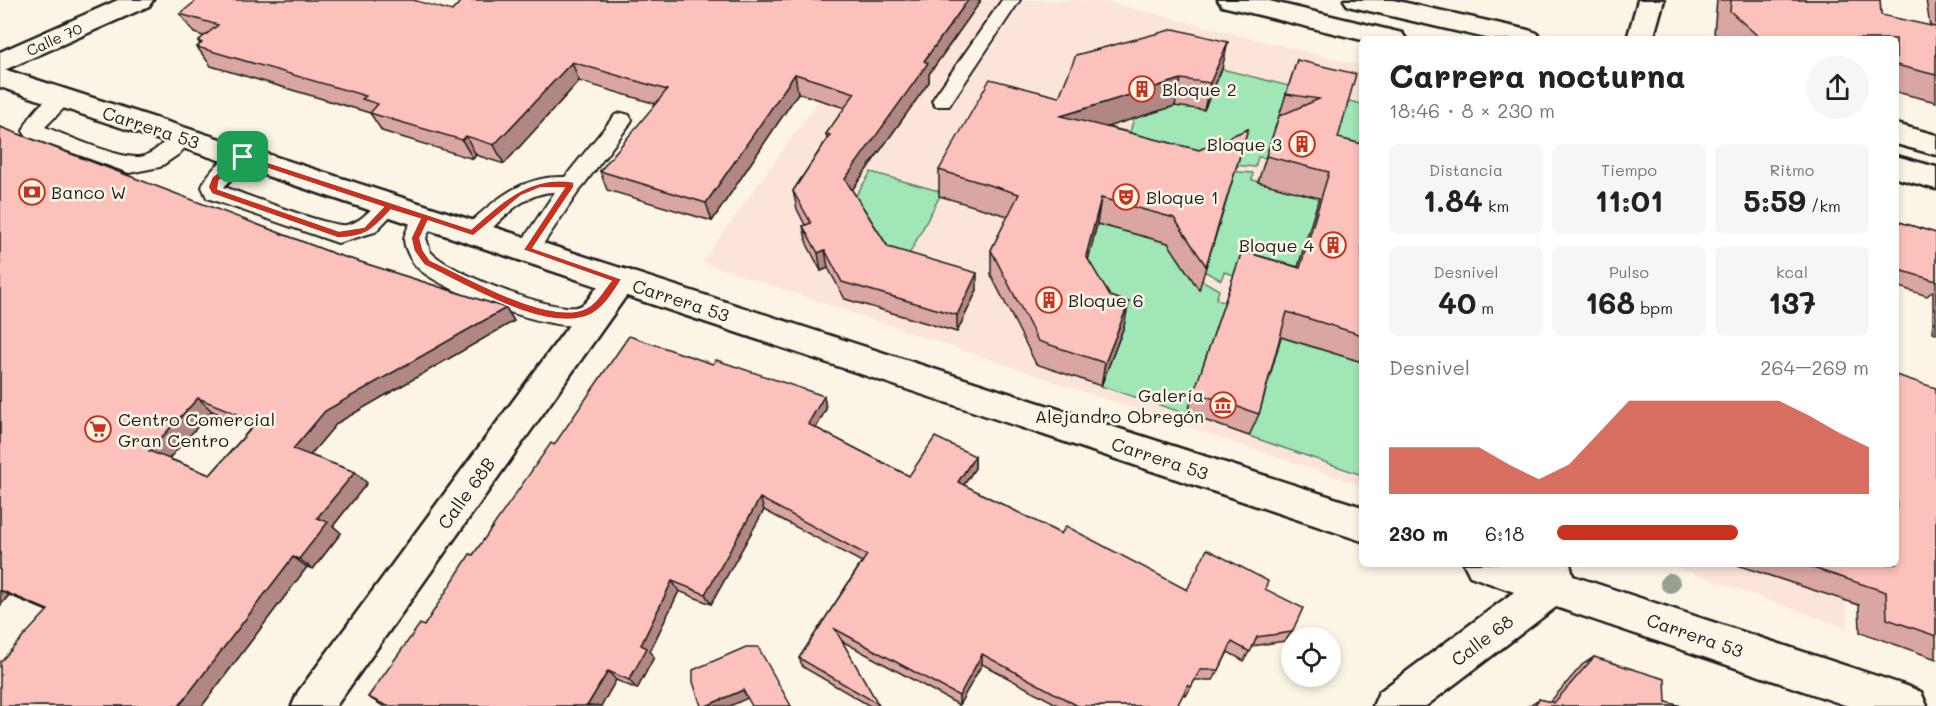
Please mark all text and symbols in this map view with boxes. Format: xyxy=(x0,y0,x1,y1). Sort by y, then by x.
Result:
street label: Calle 70 xyxy=(23,18,85,60)
text: Carrera nocturna xyxy=(1389,53,1686,96)
button: share xyxy=(1806,56,1869,119)
building icon: Bloque 2 xyxy=(1127,74,1157,104)
place label: Bloque 2 xyxy=(1162,77,1237,101)
text: 18:46 · 8 × 230 m xyxy=(1389,97,1555,123)
street label: Carrera 53 xyxy=(100,100,202,154)
building icon: Bloque 3 xyxy=(1287,129,1317,159)
pin xyxy=(217,131,268,182)
place label: Bloque 3 xyxy=(1207,132,1282,156)
icon: arrive xyxy=(226,140,259,173)
text: Distancia xyxy=(1429,159,1503,180)
text: Tiempo xyxy=(1601,159,1657,180)
text: Ritmo xyxy=(1770,159,1814,180)
bank icon: Banco W xyxy=(17,177,47,207)
place label: Banco W xyxy=(51,180,126,204)
text: 1.84 xyxy=(1423,180,1483,220)
text: 11:01 xyxy=(1595,180,1663,220)
text: 5:59 xyxy=(1743,180,1806,220)
theatre icon: Bloque 1 xyxy=(1111,182,1141,212)
place label: Bloque 1 xyxy=(1146,185,1219,209)
text: km xyxy=(1483,195,1509,216)
text: /km xyxy=(1806,195,1841,216)
building icon: Bloque 4 xyxy=(1318,230,1348,260)
place label: Bloque 4 xyxy=(1239,233,1314,257)
text: Desnivel xyxy=(1434,261,1498,282)
text: Pulso xyxy=(1609,261,1649,282)
text: kcal xyxy=(1776,261,1808,282)
street label: Carrera 53 xyxy=(630,273,732,327)
text: 40 xyxy=(1438,282,1476,322)
text: 168 xyxy=(1585,282,1635,322)
text: 137 xyxy=(1768,282,1816,322)
building icon: Bloque 6 xyxy=(1034,285,1064,315)
place label: Bloque 6 xyxy=(1068,288,1144,312)
text: m xyxy=(1476,297,1494,318)
text: bpm xyxy=(1635,297,1673,318)
text: Desnivel xyxy=(1389,354,1470,380)
text: 264–269 m xyxy=(1760,354,1869,380)
place label: Galería Alejandro Obregón xyxy=(1035,383,1204,428)
museum icon: Galería Alejandro Obregón xyxy=(1208,390,1238,420)
place label: Centro Comercial Gran Centro xyxy=(118,407,275,452)
supermarket icon: Centro Comercial Gran Centro xyxy=(83,414,113,444)
street label: Carrera 53 xyxy=(1109,431,1211,485)
street label: Calle 68B xyxy=(432,452,500,534)
text: 230 m xyxy=(1389,520,1448,546)
text: 6:18 xyxy=(1485,520,1524,546)
street label: Carrera 53 xyxy=(1644,607,1746,663)
street label: Calle 68 xyxy=(1446,609,1518,671)
map controls xyxy=(1281,627,1341,687)
button: locate xyxy=(1281,627,1341,687)

